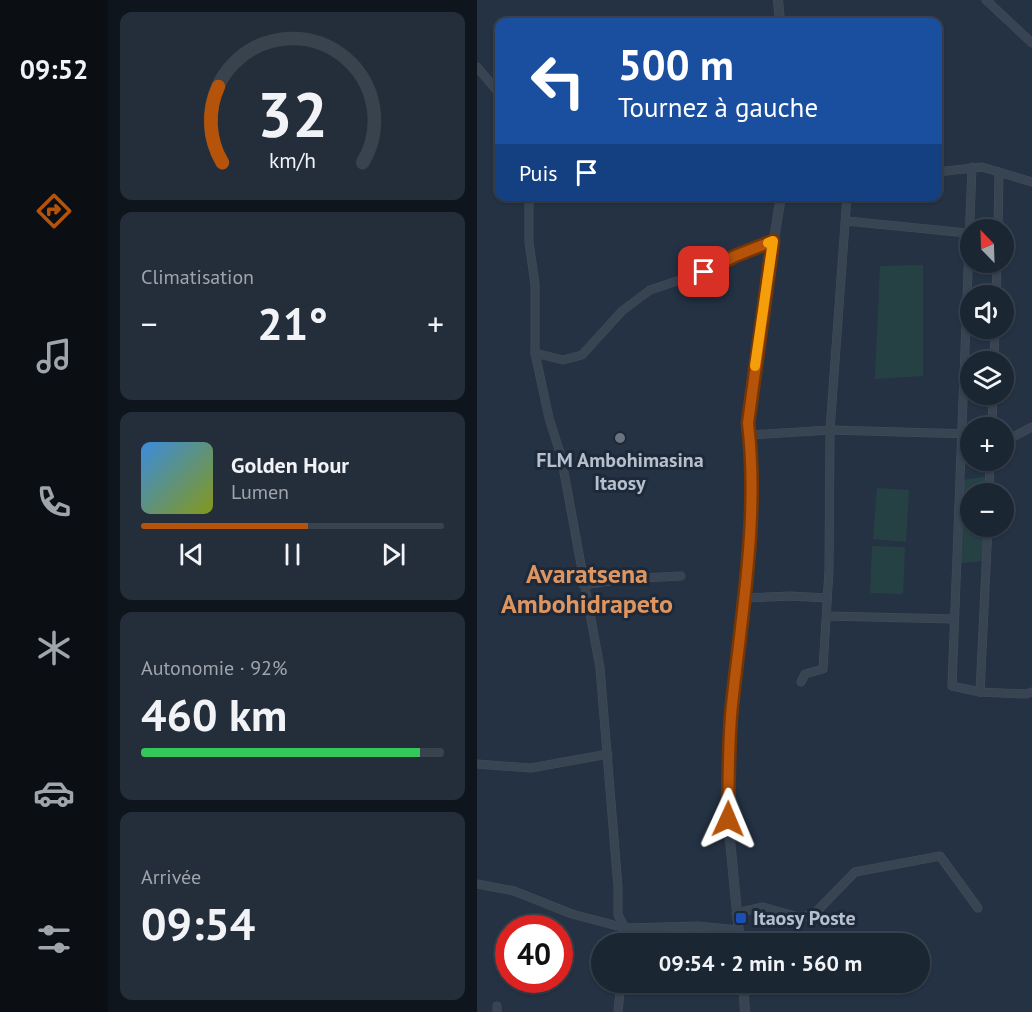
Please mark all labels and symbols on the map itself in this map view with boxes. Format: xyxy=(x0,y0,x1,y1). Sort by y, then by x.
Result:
north arrow xyxy=(960,219,1014,273)
pin xyxy=(678,246,729,297)
marker: FLM Ambohimasina Itaosy xyxy=(613,431,627,445)
place label: FLM Ambohimasina Itaosy xyxy=(536,447,704,496)
district label: Avaratsena Ambohidrapeto xyxy=(501,557,673,620)
position arrow xyxy=(696,787,760,851)
place label: Itaosy Poste xyxy=(753,905,856,931)
marker: Itaosy Poste xyxy=(734,911,748,925)
speed limit sign: 40 xyxy=(495,915,573,993)

